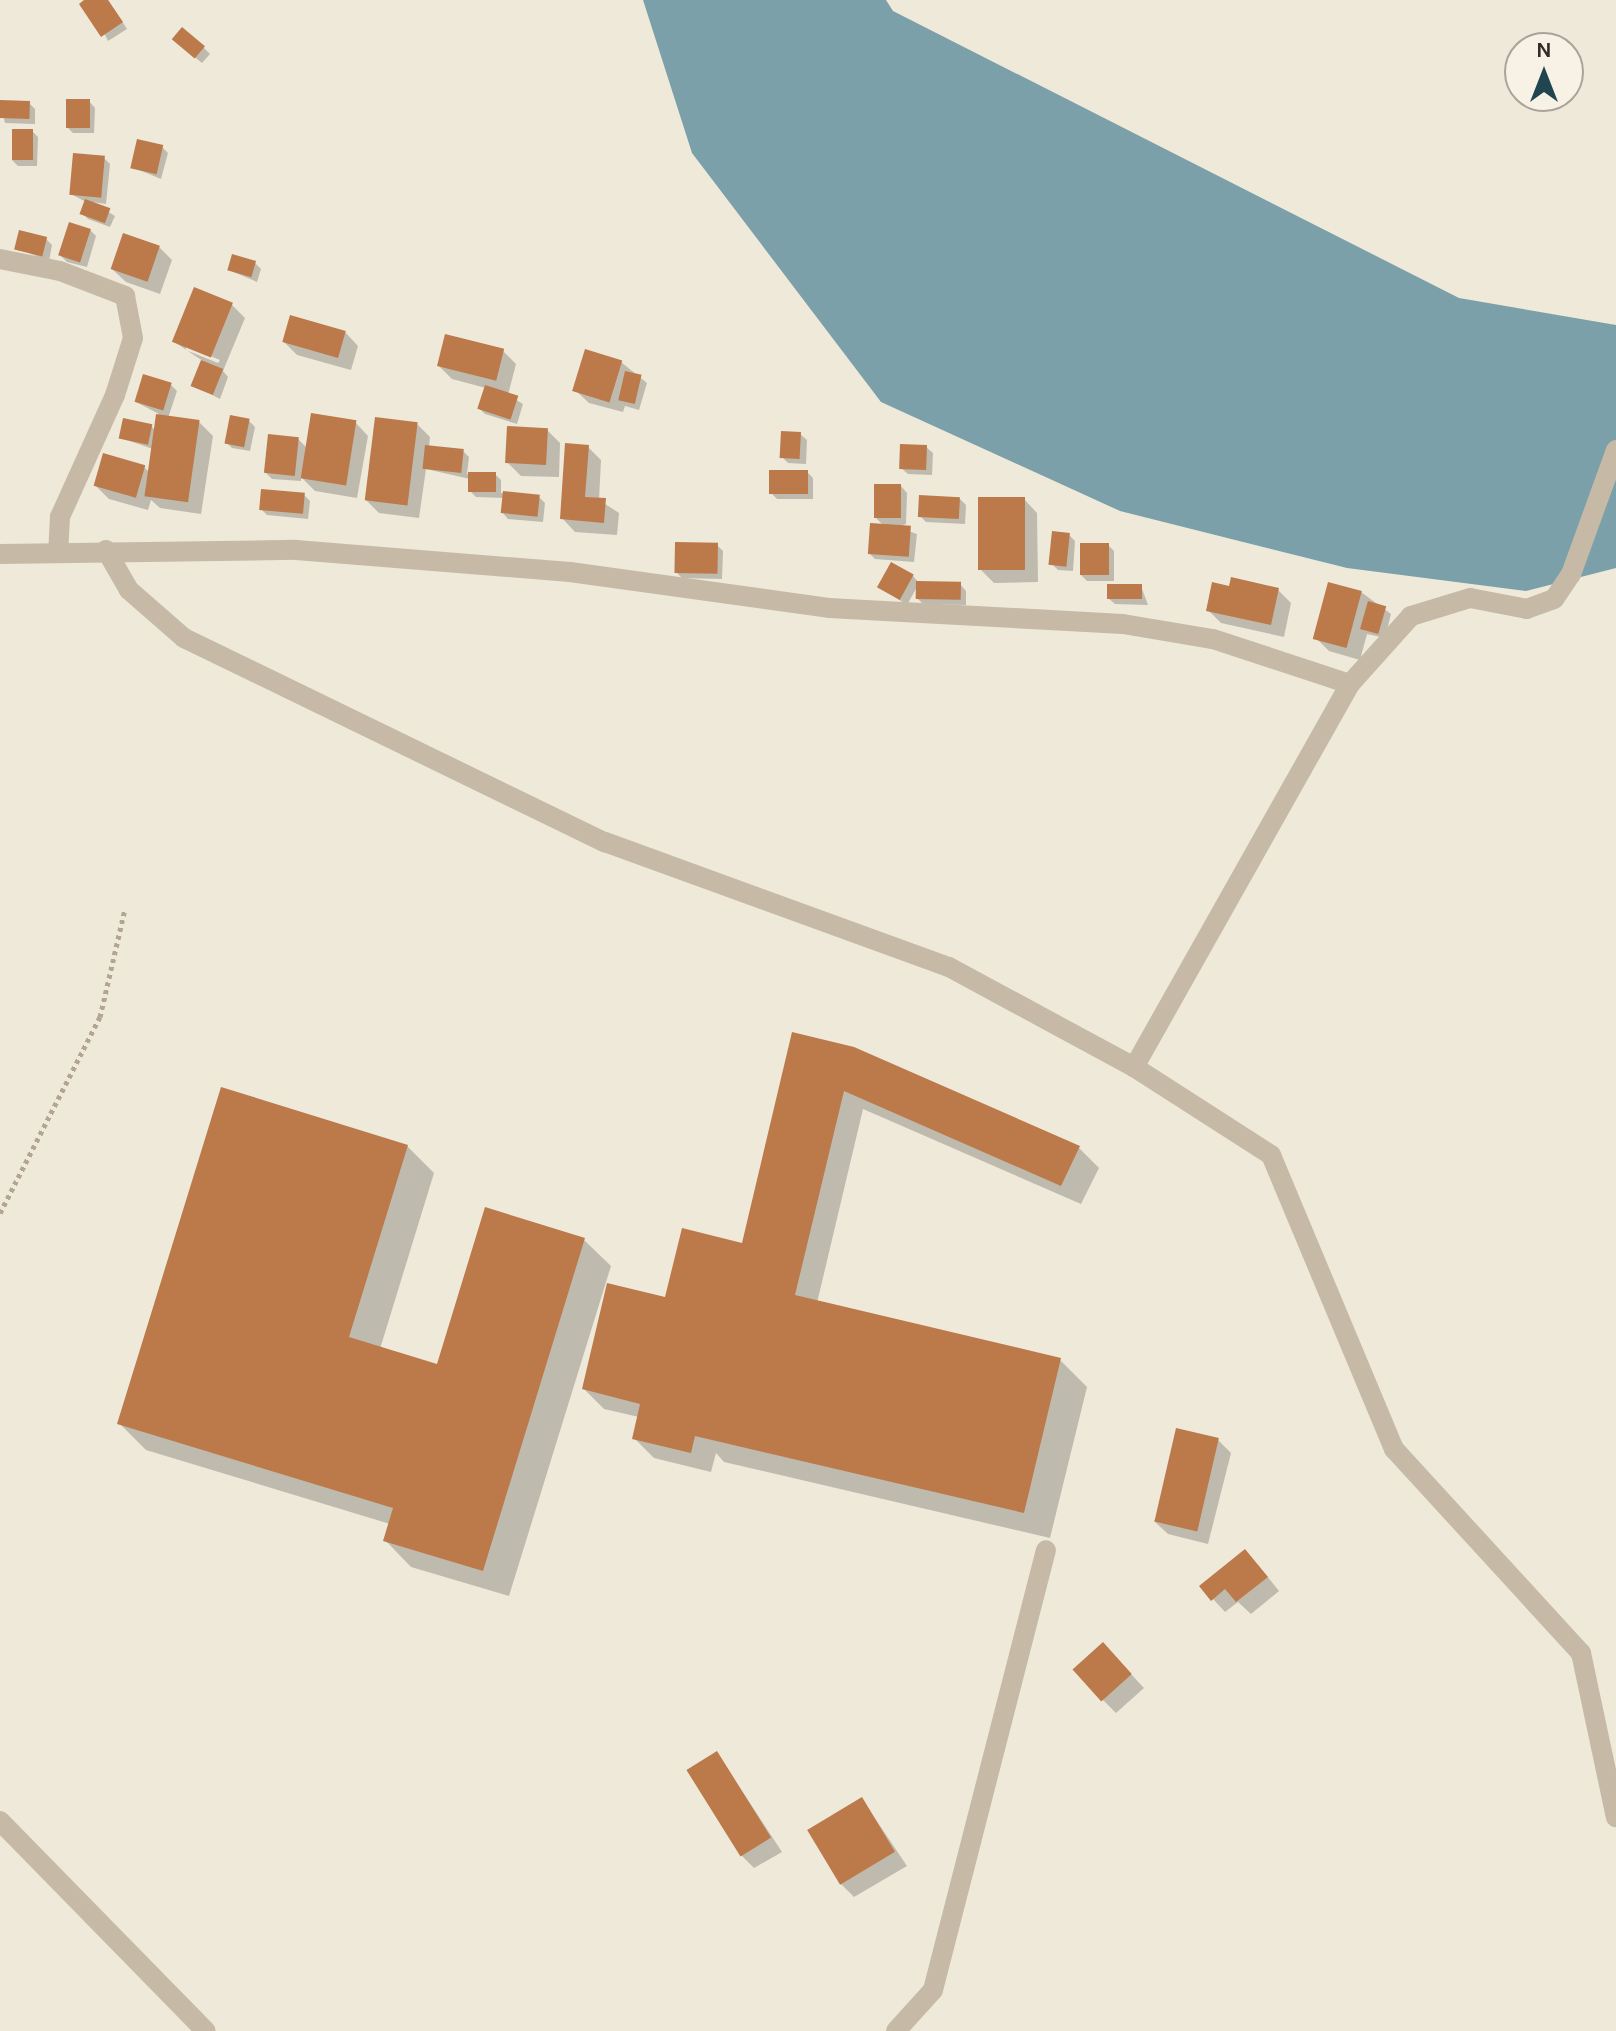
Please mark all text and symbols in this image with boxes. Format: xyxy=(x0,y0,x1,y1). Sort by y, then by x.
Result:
north arrow xyxy=(1504,32,1584,112)
text: N xyxy=(1536,37,1552,63)

